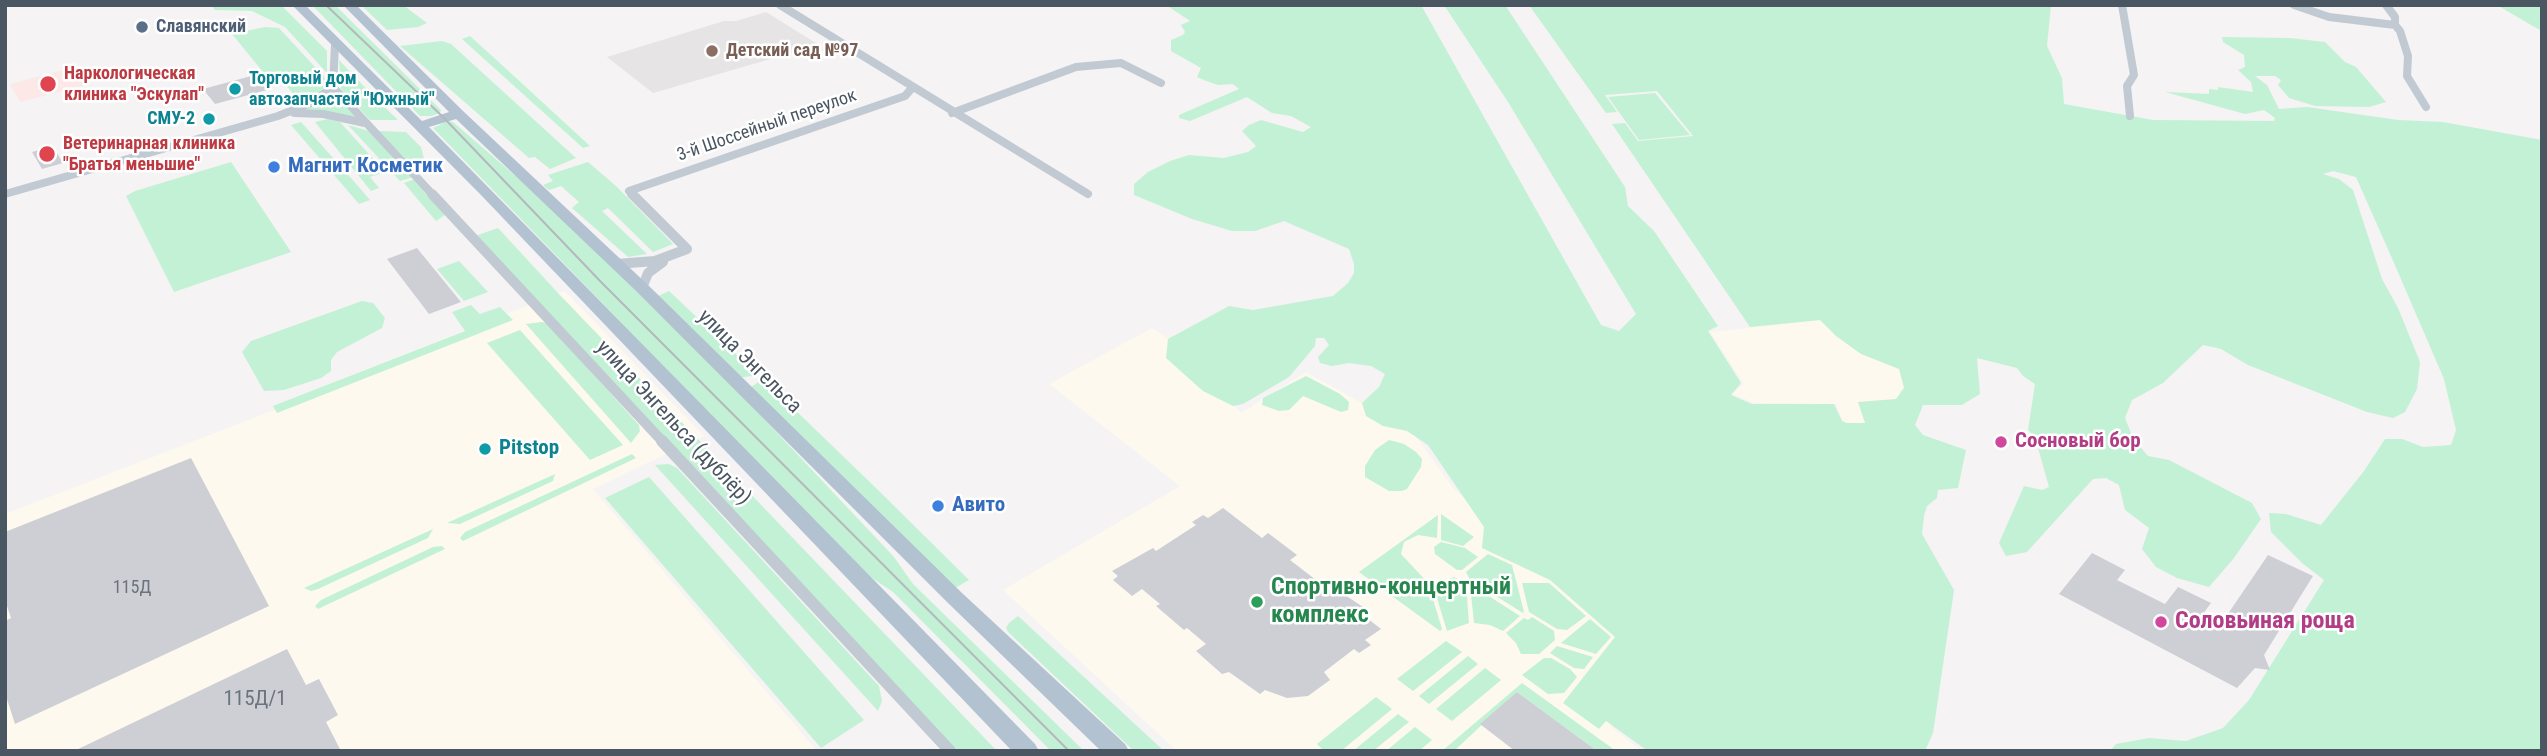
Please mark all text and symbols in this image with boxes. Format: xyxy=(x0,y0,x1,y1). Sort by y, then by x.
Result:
place label: Славянский xyxy=(156,16,246,38)
marker: Славянский xyxy=(134,19,150,35)
place label: Детский сад №97 xyxy=(726,40,858,62)
marker: Детский сад №97 xyxy=(704,43,720,59)
place label: Наркологическая клиника "Эскулап" xyxy=(64,63,204,106)
place label: Торговый дом автозапчастей "Южный" xyxy=(249,68,435,110)
marker: Наркологическая клиника "Эскулап" xyxy=(38,74,58,94)
marker: Торговый дом автозапчастей "Южный" xyxy=(227,81,243,97)
street label: 3-й Шоссейный переулок xyxy=(675,85,859,167)
place label: СМУ-2 xyxy=(147,108,195,130)
marker: СМУ-2 xyxy=(201,111,217,127)
place label: Ветеринарная клиника "Братья меньшие" xyxy=(63,133,235,176)
marker: Ветеринарная клиника "Братья меньшие" xyxy=(37,144,57,164)
place label: Магнит Косметик xyxy=(288,154,443,180)
marker: Магнит Косметик xyxy=(266,159,282,175)
street label: улица Энгельса xyxy=(692,305,806,419)
street label: улица Энгельса (дублёр) xyxy=(590,335,756,511)
place label: Сосновый бор xyxy=(2015,429,2141,455)
marker: Сосновый бор xyxy=(1993,434,2009,450)
place label: Pitstop xyxy=(499,436,559,462)
marker: Pitstop xyxy=(477,441,493,457)
place label: Авито xyxy=(952,493,1005,519)
marker: Авито xyxy=(930,498,946,514)
place label: Спортивно-концертный комплекс xyxy=(1271,574,1511,630)
house number: 115Д xyxy=(113,577,151,599)
marker: Спортивно-концертный комплекс xyxy=(1249,594,1265,610)
place label: Соловьиная роща xyxy=(2175,608,2355,636)
marker: Соловьиная роща xyxy=(2153,614,2169,630)
house number: 115Д/1 xyxy=(223,687,287,713)

